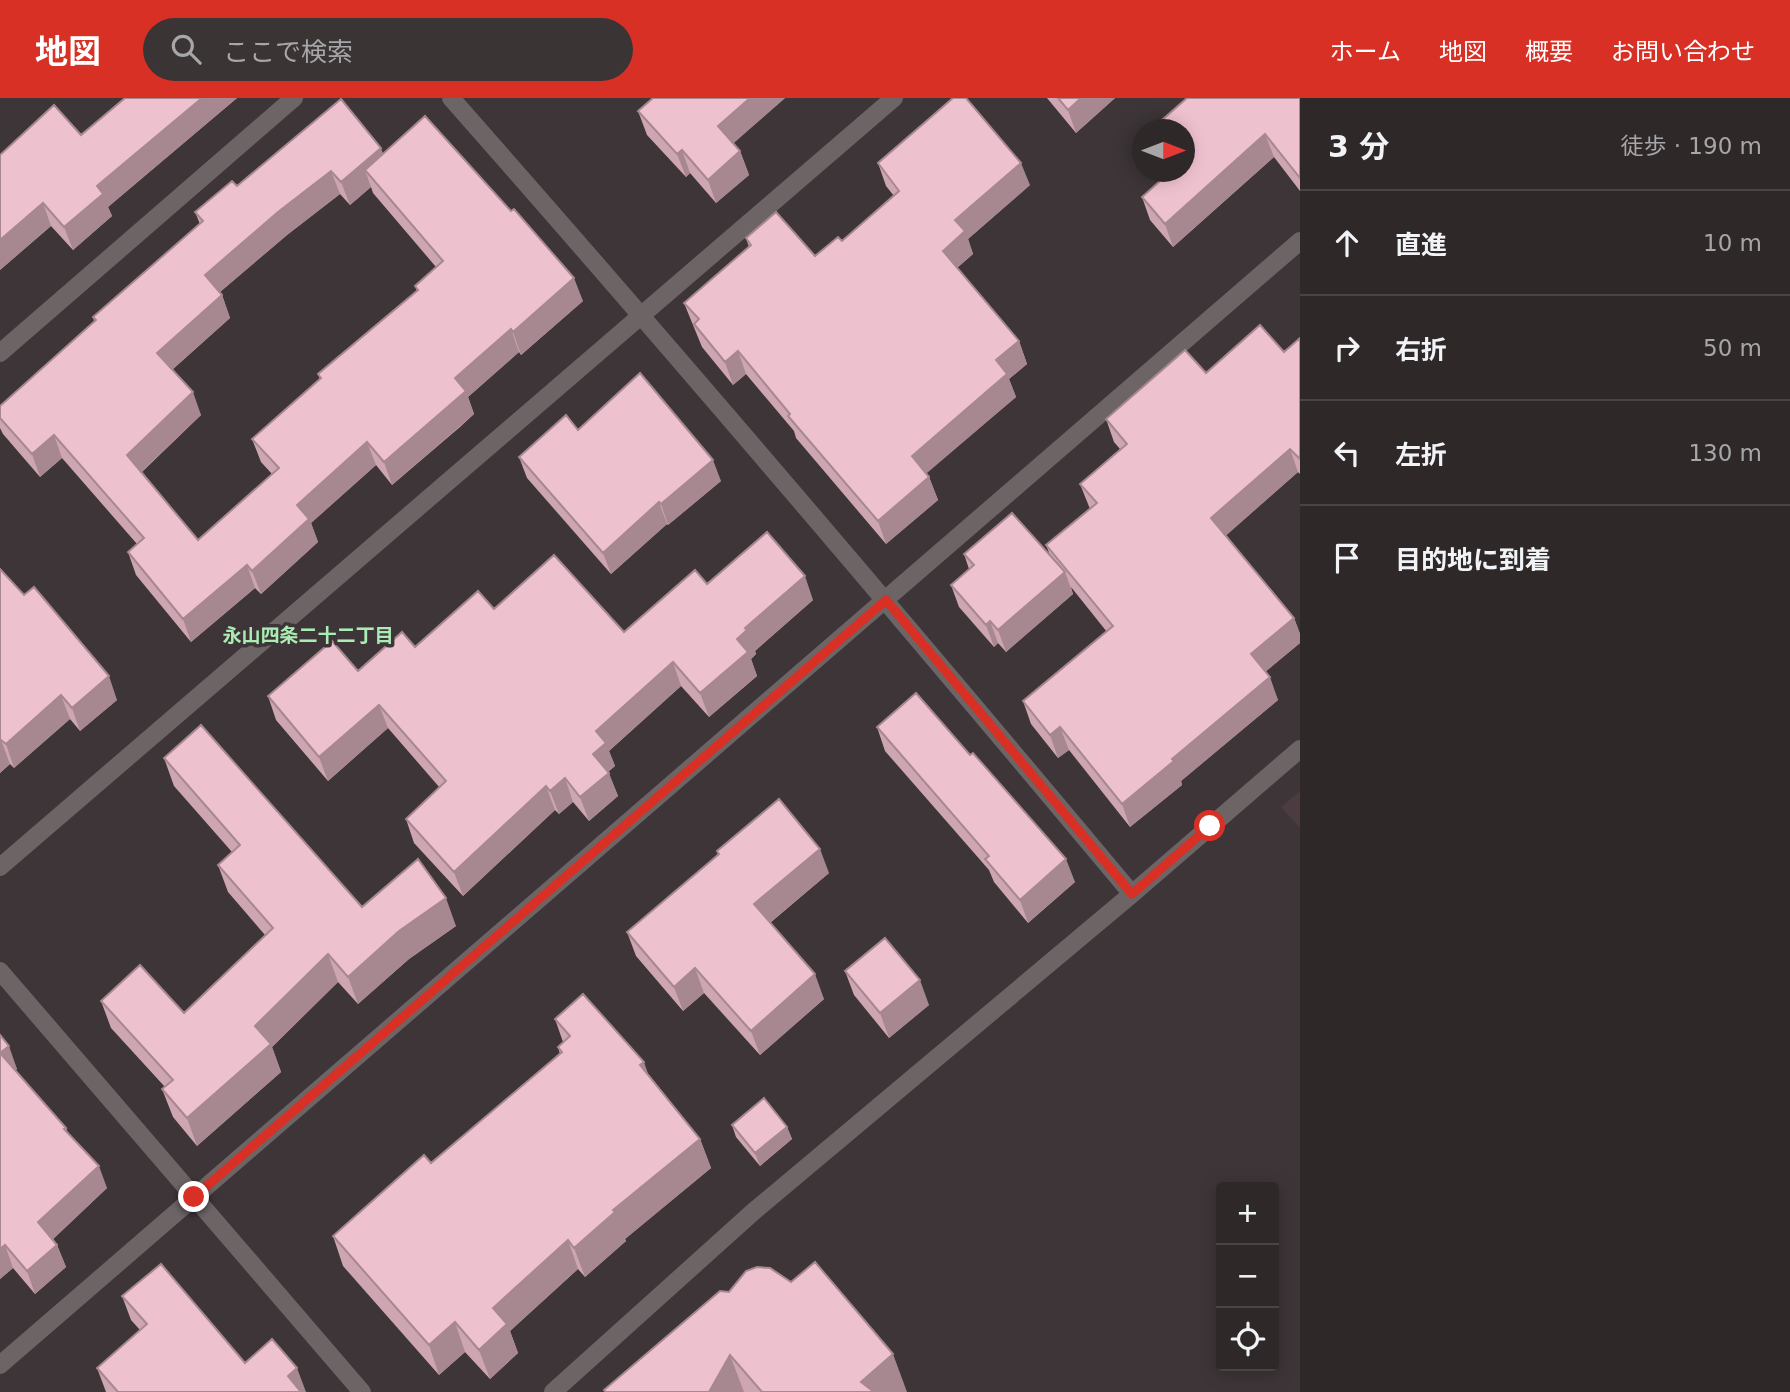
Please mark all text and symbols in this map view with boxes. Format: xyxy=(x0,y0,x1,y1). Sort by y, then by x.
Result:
search box xyxy=(143,18,633,81)
icon: search xyxy=(167,30,205,68)
text: 地図 xyxy=(35,32,101,71)
text: ここで検索 xyxy=(223,37,353,67)
text: ホーム xyxy=(1330,38,1401,66)
text: 地図 xyxy=(1439,38,1487,66)
text: 概要 xyxy=(1525,38,1573,66)
text: お問い合わせ xyxy=(1611,38,1755,66)
north arrow xyxy=(1132,119,1195,182)
text: 3 分 xyxy=(1328,129,1389,164)
text: 徒歩 · 190 m xyxy=(1620,133,1762,159)
icon: ahead xyxy=(1328,224,1366,262)
text: 直進 xyxy=(1395,230,1447,260)
text: 10 m xyxy=(1703,230,1762,256)
icon: right xyxy=(1328,329,1366,367)
text: 右折 xyxy=(1395,335,1447,365)
text: 50 m xyxy=(1703,335,1762,361)
icon: left xyxy=(1328,434,1366,472)
text: 左折 xyxy=(1395,440,1447,470)
text: 130 m xyxy=(1688,440,1762,466)
icon: arrive xyxy=(1328,539,1366,577)
text: 目的地に到着 xyxy=(1395,545,1551,575)
district label: 永山四条二十二丁目 xyxy=(222,624,394,646)
route start xyxy=(1194,810,1225,841)
route end xyxy=(178,1181,209,1212)
map controls xyxy=(1216,1182,1279,1371)
button: + xyxy=(1216,1182,1279,1245)
button: − xyxy=(1216,1245,1279,1308)
button: locate xyxy=(1216,1308,1279,1371)

